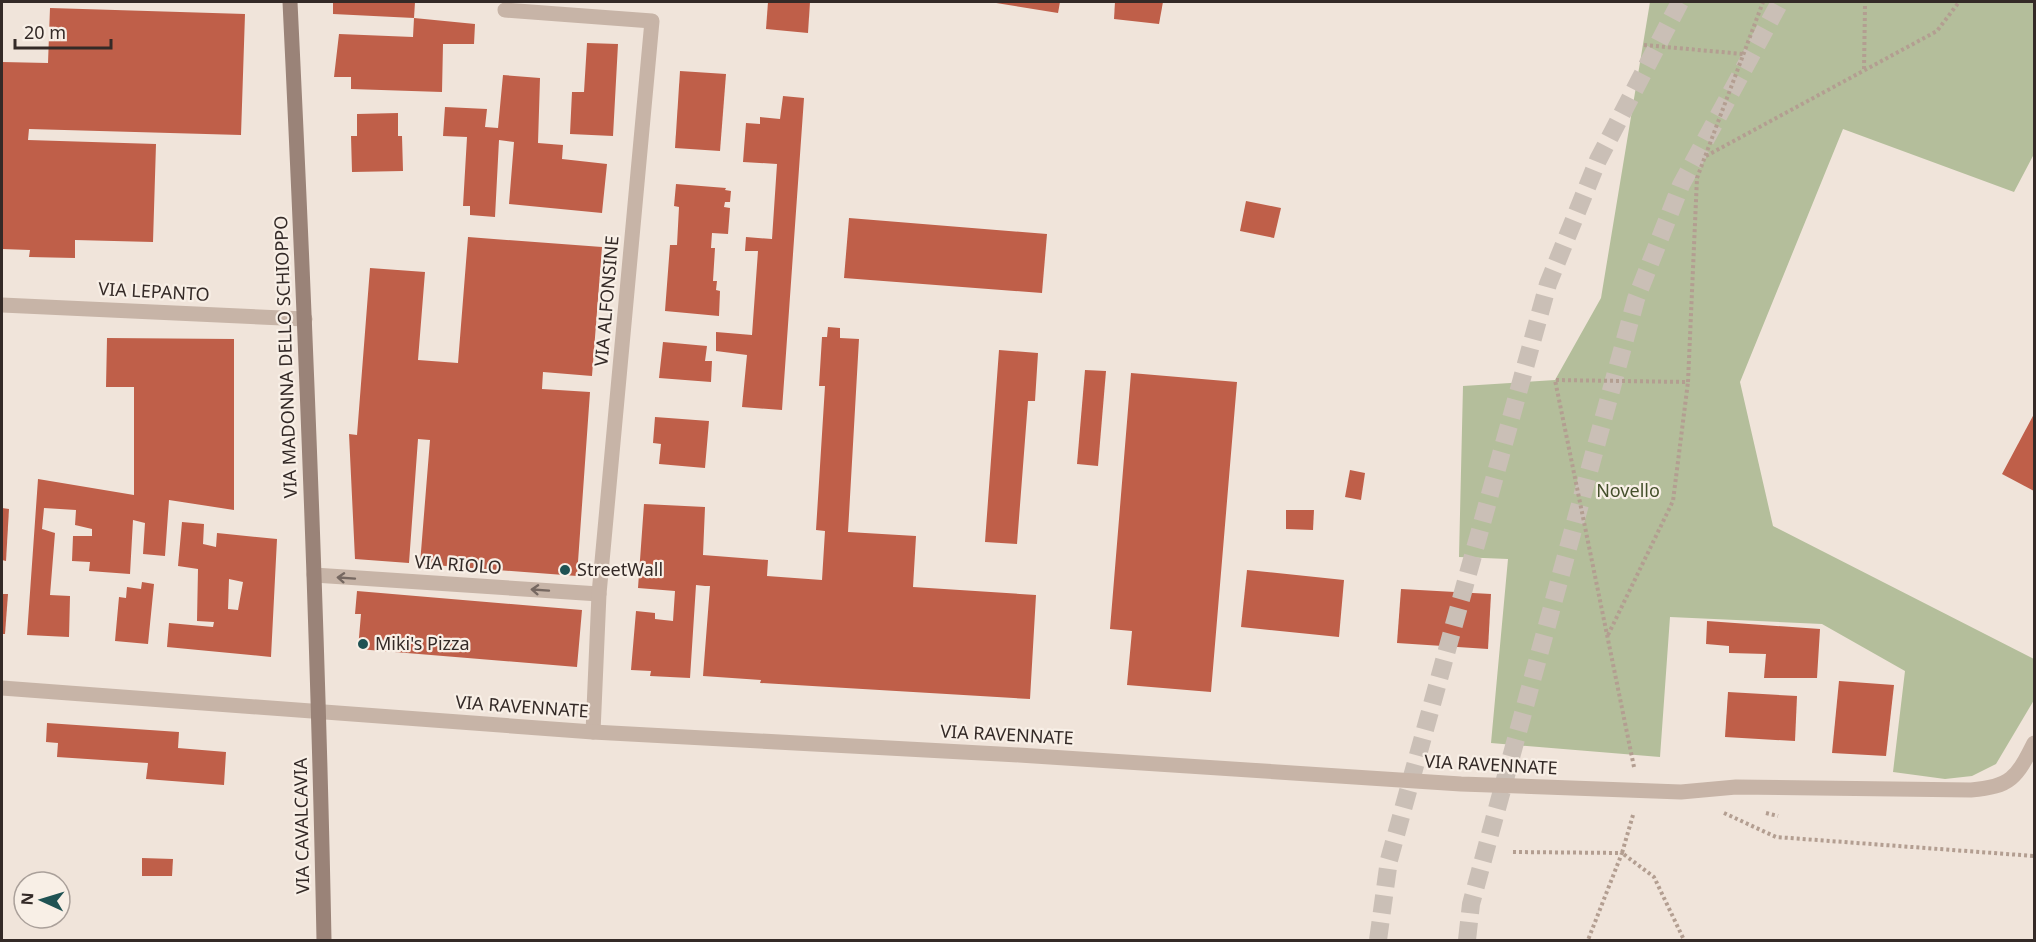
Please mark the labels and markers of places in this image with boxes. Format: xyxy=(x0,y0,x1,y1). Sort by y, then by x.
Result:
place label: StreetWall xyxy=(577,557,663,581)
marker: StreetWall xyxy=(558,563,572,577)
place label: Miki's Pizza xyxy=(375,631,470,655)
marker: Miki's Pizza xyxy=(356,637,370,651)

